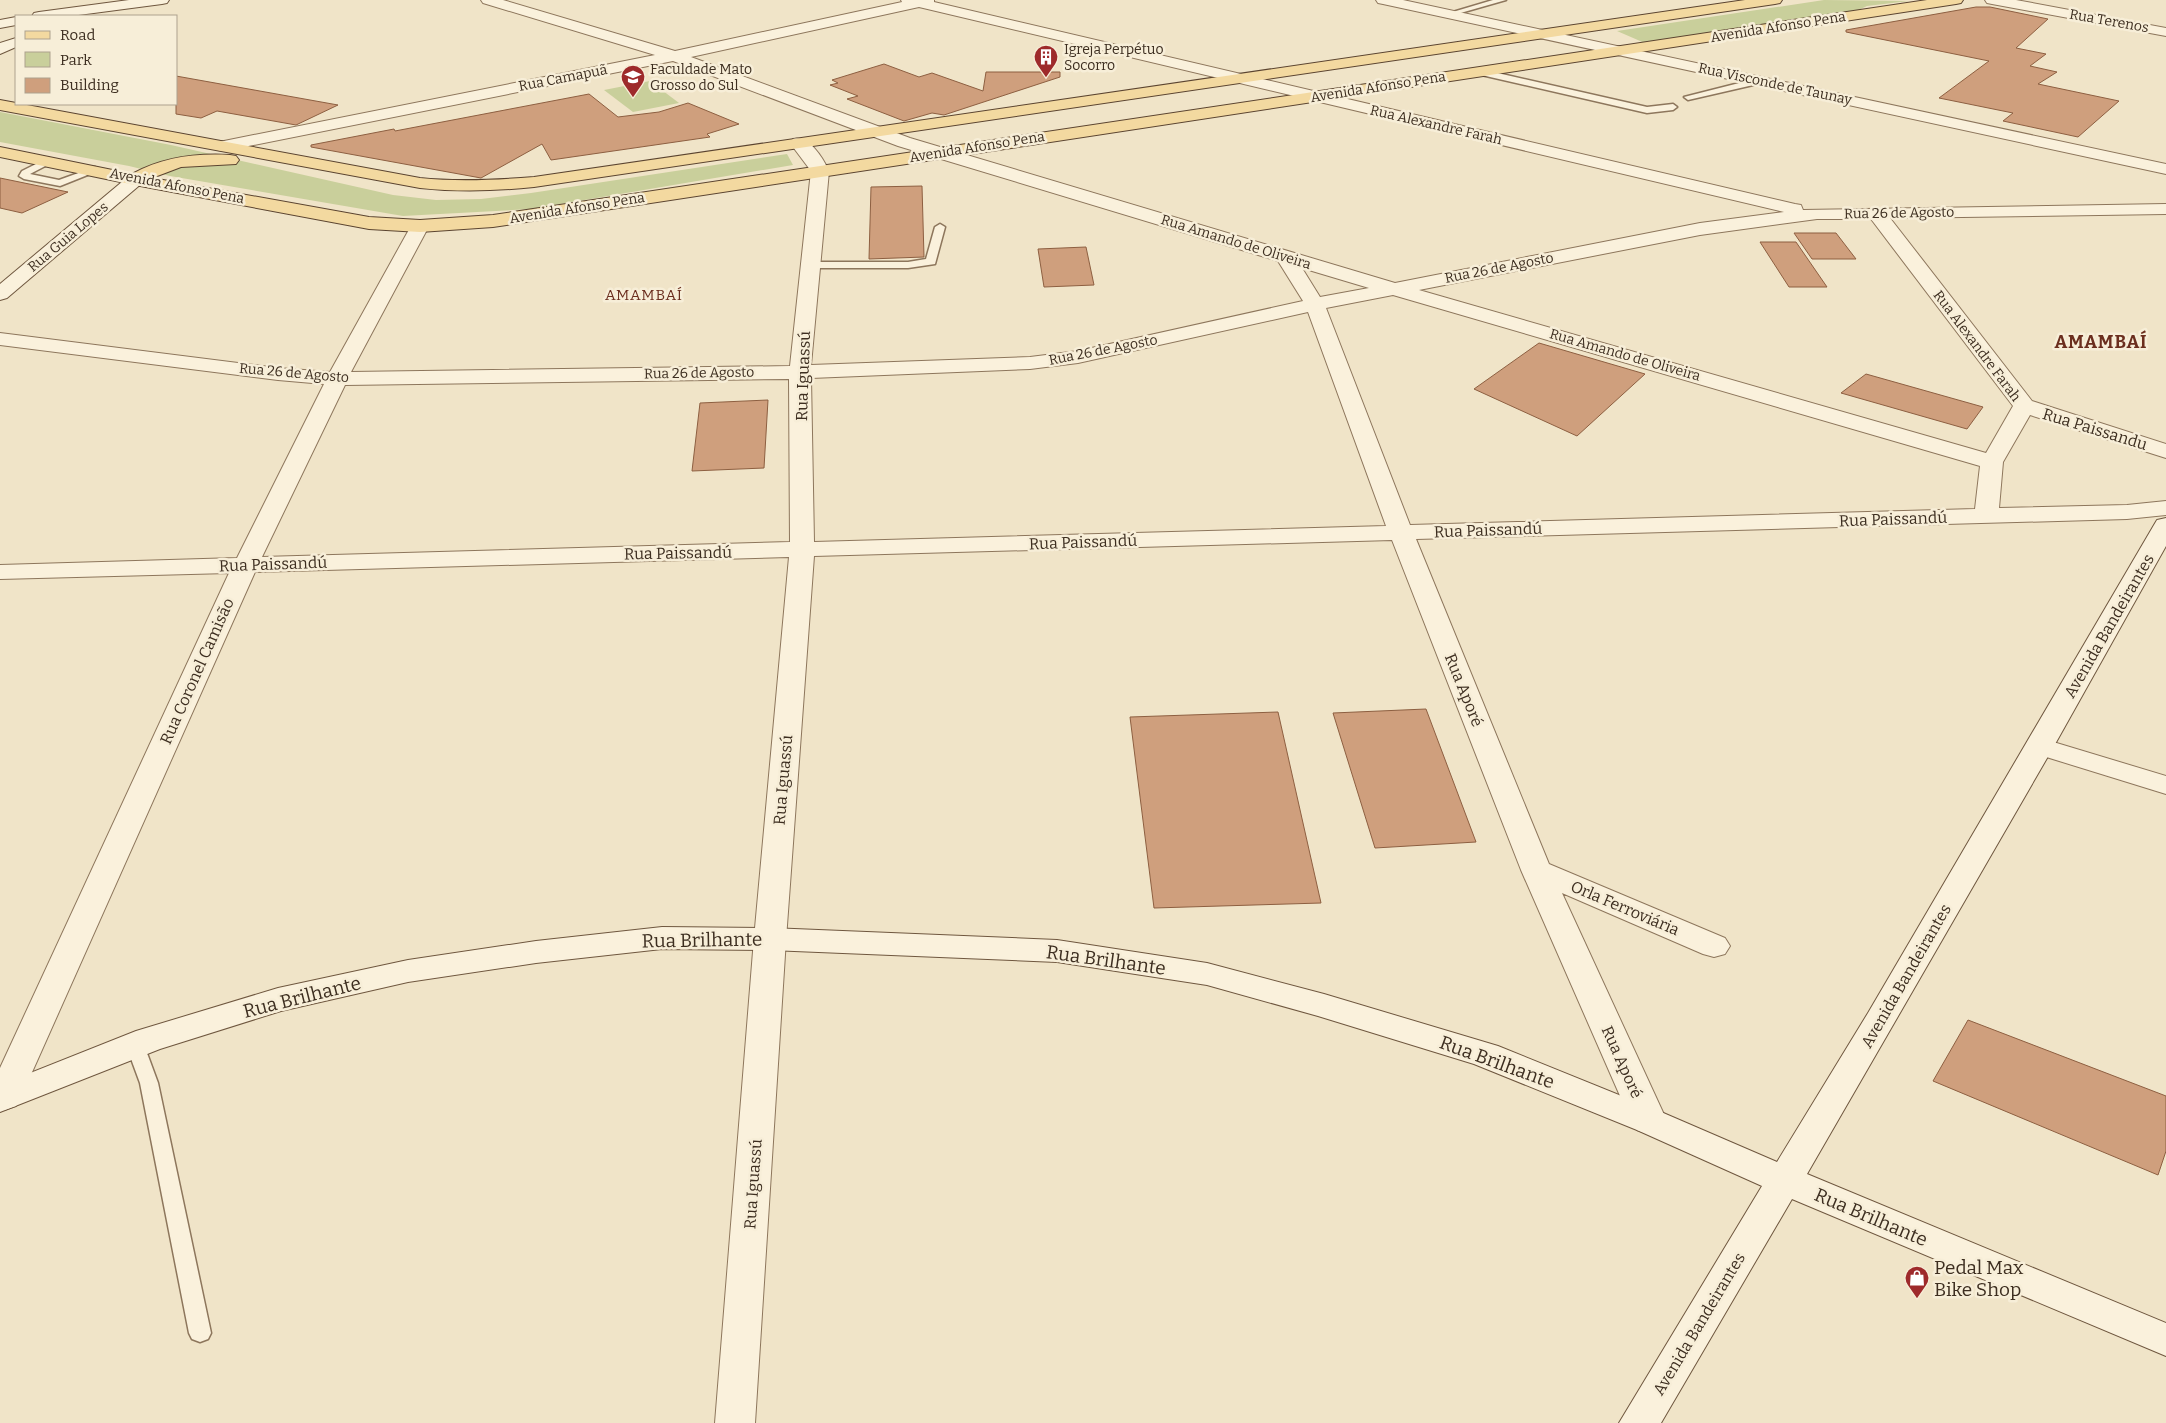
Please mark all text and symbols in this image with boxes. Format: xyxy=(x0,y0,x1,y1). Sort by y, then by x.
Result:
street label: Rua Terenos xyxy=(2068,6,2150,36)
street label: Avenida Afonso Pena xyxy=(1709,8,1847,46)
legend xyxy=(15,15,178,105)
text: Road xyxy=(60,26,95,44)
place label: Igreja Perpétuo Socorro xyxy=(1064,41,1163,74)
building icon: Igreja Perpétuo Socorro xyxy=(1033,44,1059,78)
text: Park xyxy=(60,51,92,69)
street label: Rua Visconde de Taunay xyxy=(1697,59,1854,109)
street label: Rua Camapuã xyxy=(517,61,609,95)
place label: Faculdade Mato Grosso do Sul xyxy=(650,61,752,94)
school or university icon: Faculdade Mato Grosso do Sul xyxy=(620,64,646,98)
street label: Avenida Afonso Pena xyxy=(1309,68,1447,106)
text: Building xyxy=(60,76,119,94)
street label: Rua Alexandre Farah xyxy=(1368,102,1504,149)
street label: Avenida Afonso Pena xyxy=(908,128,1046,166)
street label: Avenida Afonso Pena xyxy=(108,165,246,207)
street label: Avenida Afonso Pena xyxy=(508,189,646,227)
street label: Rua Guia Lopes xyxy=(24,198,112,276)
street label: Rua 26 de Agosto xyxy=(1844,204,1954,222)
street label: Rua Amando de Oliveira xyxy=(1159,211,1313,273)
street label: Rua 26 de Agosto xyxy=(1443,249,1555,287)
district label: AMAMBAÍ xyxy=(605,286,683,304)
street label: Rua Alexandre Farah xyxy=(1930,287,2025,405)
street label: Rua Amando de Oliveira xyxy=(1548,325,1703,385)
street label: Rua Iguassú xyxy=(792,330,814,421)
district label: AMAMBAÍ xyxy=(2054,330,2148,353)
street label: Rua 26 de Agosto xyxy=(1047,331,1159,369)
street label: Rua 26 de Agosto xyxy=(238,360,350,386)
street label: Rua 26 de Agosto xyxy=(644,364,754,382)
street label: Rua Paissandu xyxy=(2040,404,2150,454)
street label: Rua Paissandú xyxy=(1839,508,1948,530)
street label: Rua Paissandú xyxy=(1434,519,1543,541)
street label: Rua Paissandú xyxy=(1029,531,1138,553)
street label: Rua Paissandú xyxy=(624,543,732,563)
street label: Avenida Bandeirantes xyxy=(2060,551,2158,701)
street label: Rua Paissandú xyxy=(219,553,328,575)
street label: Rua Coronel Camisão xyxy=(156,595,238,747)
street label: Rua Aporé xyxy=(1441,651,1487,729)
street label: Rua Iguassú xyxy=(770,734,796,826)
street label: Orla Ferroviária xyxy=(1568,877,1682,940)
street label: Avenida Bandeirantes xyxy=(1857,901,1955,1051)
street label: Rua Brilhante xyxy=(642,927,762,953)
street label: Rua Brilhante xyxy=(1045,940,1167,980)
street label: Rua Brilhante xyxy=(241,971,363,1023)
street label: Rua Aporé xyxy=(1598,1023,1646,1101)
street label: Rua Brilhante xyxy=(1436,1031,1558,1093)
street label: Rua Iguassú xyxy=(740,1138,766,1230)
street label: Rua Brilhante xyxy=(1811,1183,1931,1251)
street label: Avenida Bandeirantes xyxy=(1649,1249,1749,1399)
place label: Pedal Max Bike Shop xyxy=(1934,1256,2024,1301)
shop icon: Pedal Max Bike Shop xyxy=(1904,1265,1930,1299)

